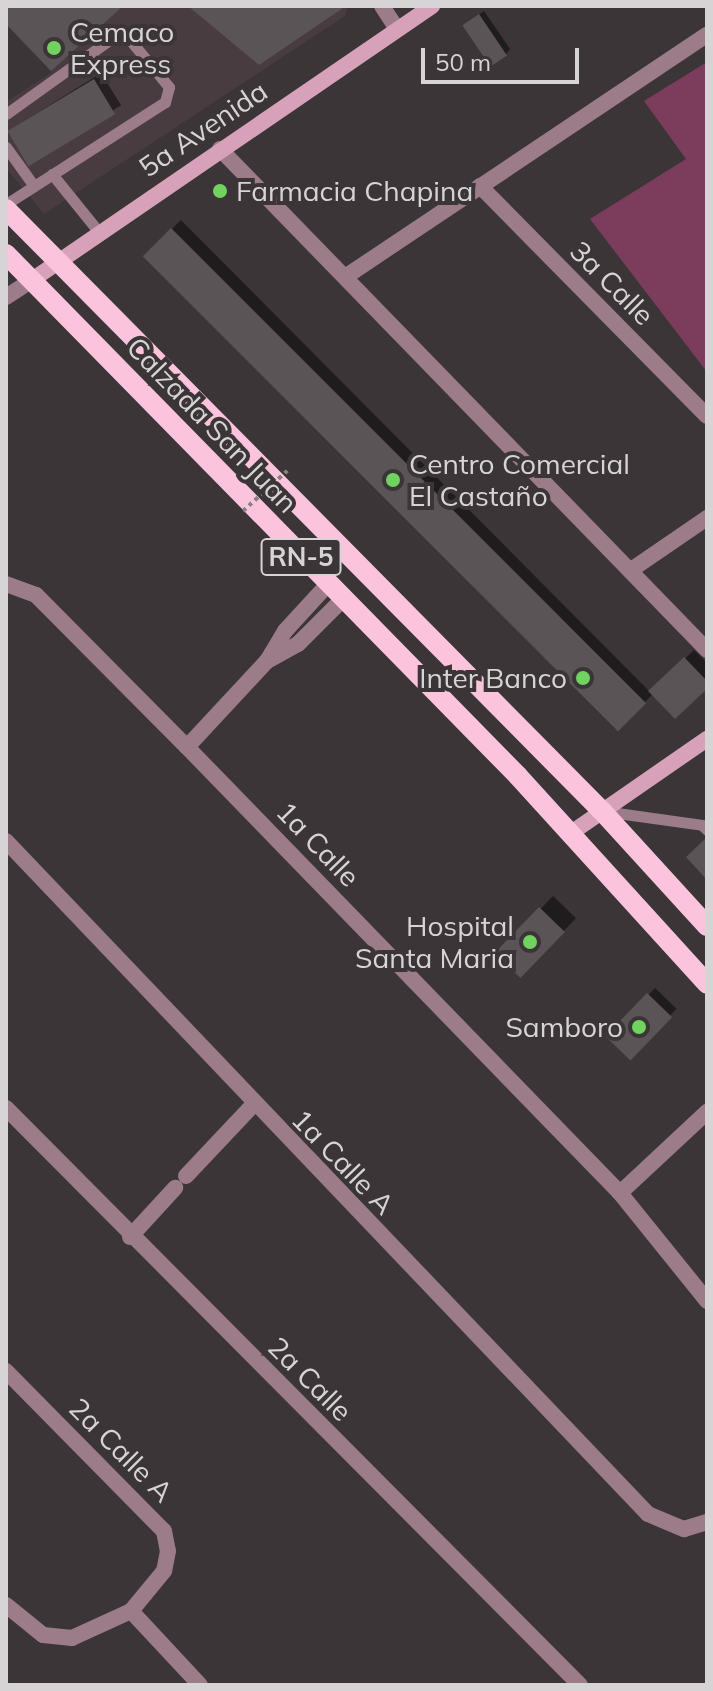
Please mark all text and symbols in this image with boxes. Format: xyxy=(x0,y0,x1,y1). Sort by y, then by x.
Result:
place label: Cemaco Express xyxy=(70,15,174,81)
scale bar xyxy=(425,32,583,82)
marker: Cemaco Express xyxy=(45,39,63,57)
text: 50 m xyxy=(435,47,491,77)
street label: 5a Avenida xyxy=(133,74,273,184)
place label: Farmacia Chapina xyxy=(236,174,473,208)
marker: Farmacia Chapina xyxy=(211,182,229,200)
street label: 3a Calle xyxy=(563,234,661,332)
street label: Calzada San Juan xyxy=(120,330,304,520)
place label: Centro Comercial El Castaño xyxy=(409,447,630,513)
marker: Centro Comercial El Castaño xyxy=(384,471,402,489)
road number: RN-5 xyxy=(259,535,343,579)
place label: Inter Banco xyxy=(419,661,567,695)
marker: Inter Banco xyxy=(574,669,592,687)
street label: 1a Calle xyxy=(269,795,367,893)
place label: Hospital Santa Maria xyxy=(355,909,514,975)
marker: Hospital Santa Maria xyxy=(521,933,539,951)
place label: Samboro xyxy=(505,1010,623,1044)
marker: Samboro xyxy=(630,1018,648,1036)
street label: 1a Calle A xyxy=(285,1103,401,1221)
street label: 2a Calle xyxy=(261,1330,359,1428)
street label: 2a Calle A xyxy=(62,1391,180,1509)

